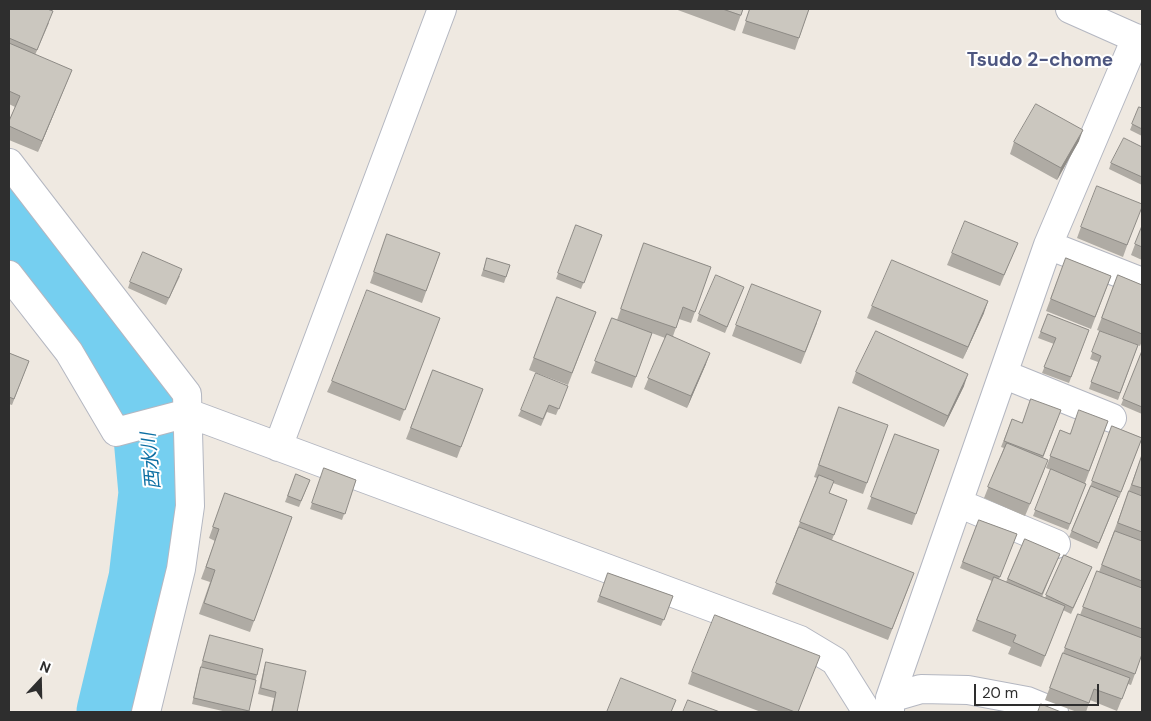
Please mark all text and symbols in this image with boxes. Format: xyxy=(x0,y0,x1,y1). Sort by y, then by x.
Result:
district label: Tsudo 2-chome xyxy=(967,50,1113,72)
water label: 西水川 xyxy=(138,432,166,490)
north arrow xyxy=(15,656,65,706)
text: N xyxy=(37,657,53,677)
scale bar xyxy=(976,674,1101,706)
text: 20 m xyxy=(982,683,1018,703)

